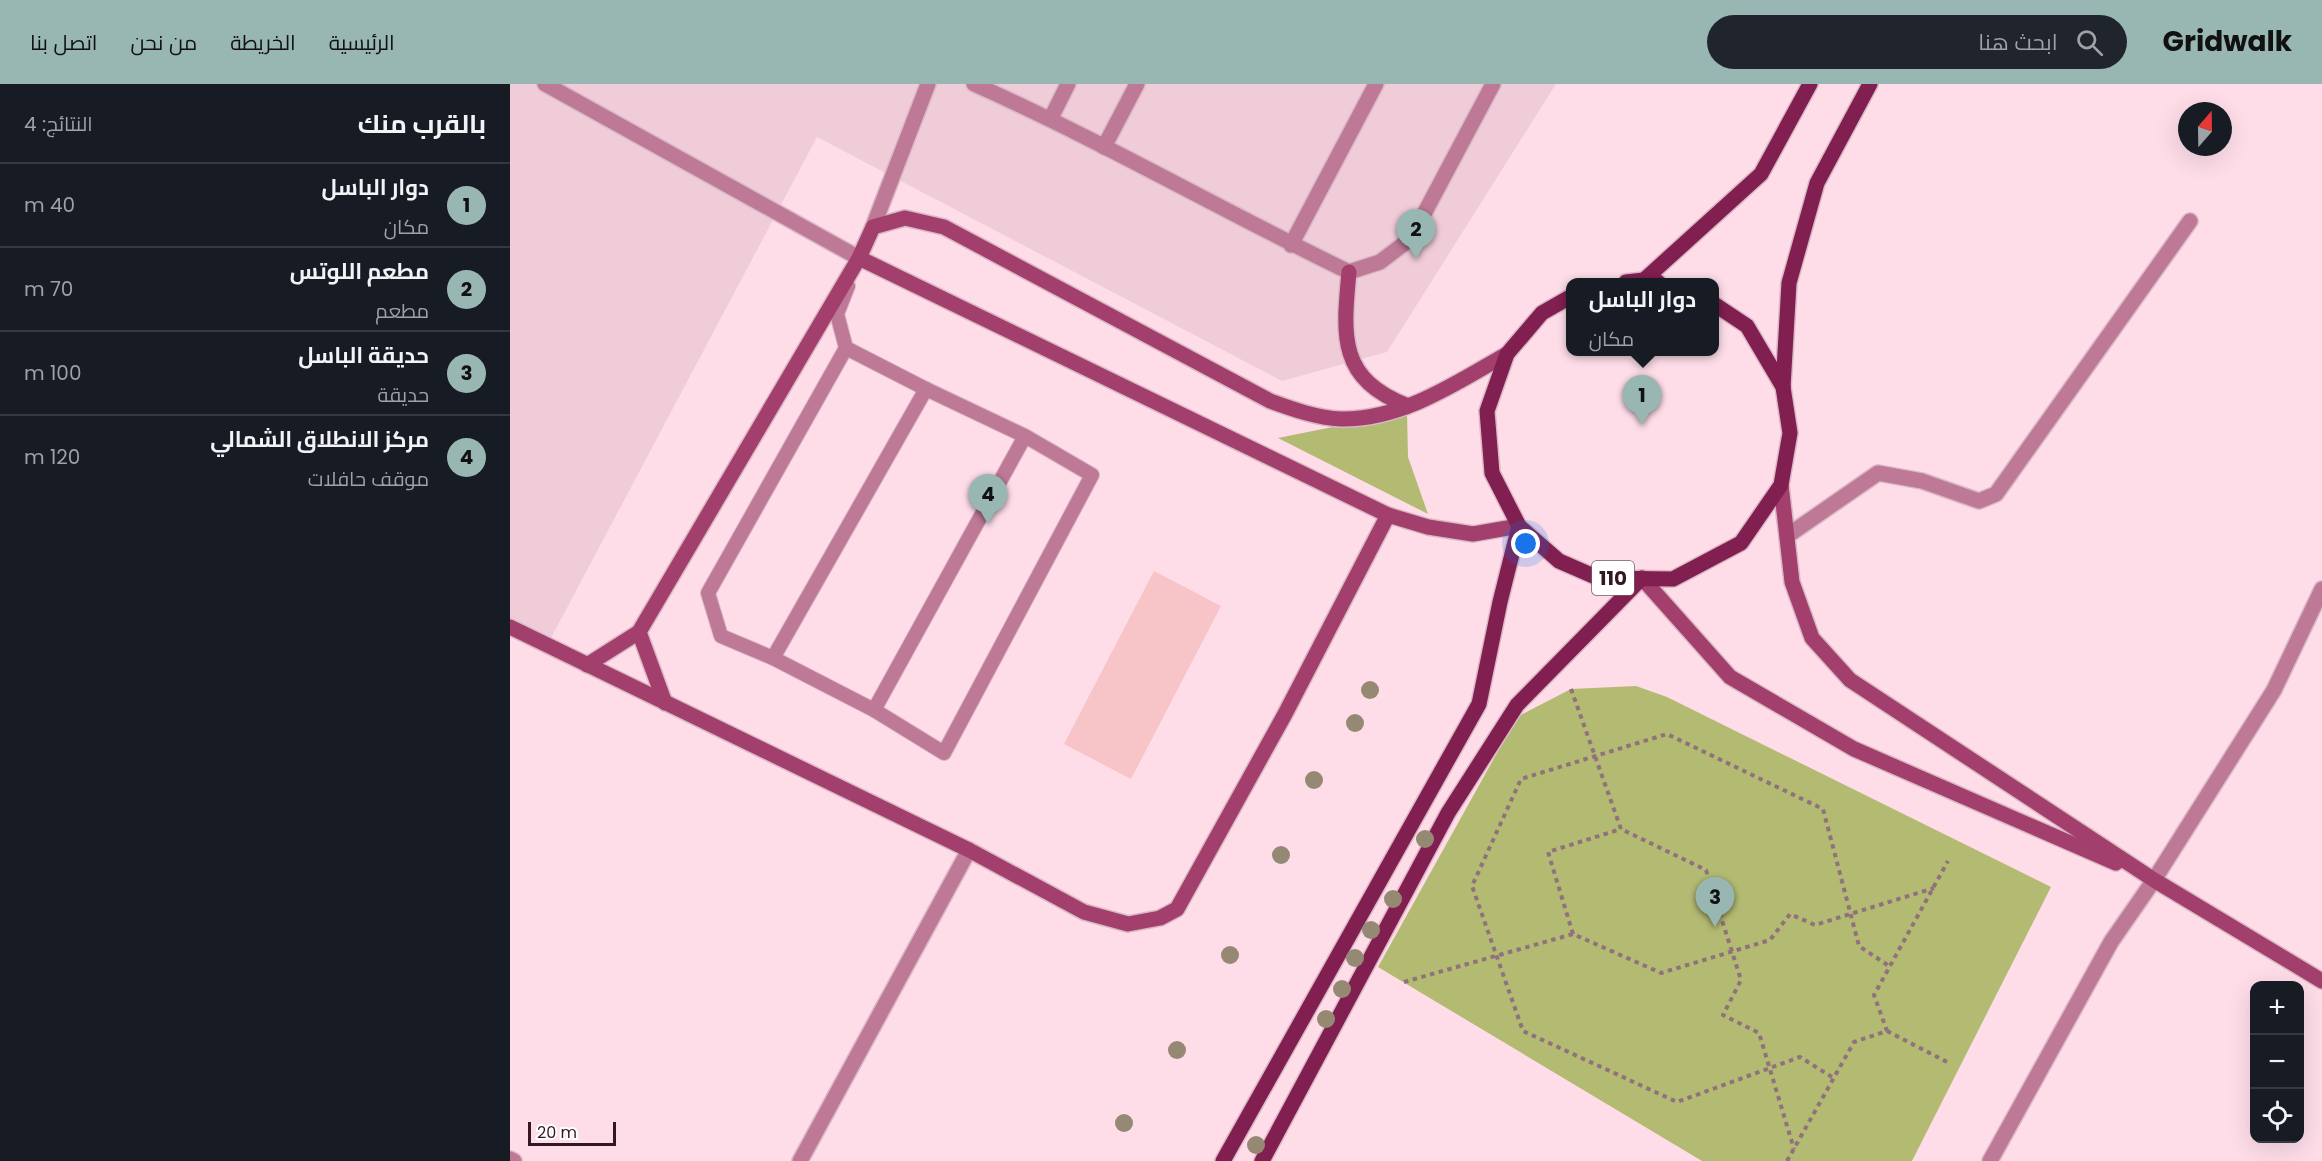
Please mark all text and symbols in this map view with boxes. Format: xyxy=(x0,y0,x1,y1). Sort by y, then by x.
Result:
search box xyxy=(1707,15,2127,69)
text: Gridwalk xyxy=(2163,22,2292,61)
icon: search xyxy=(2073,26,2106,59)
text: ابحث هنا xyxy=(1978,27,2058,58)
text: اتصل بنا xyxy=(30,28,97,57)
text: من نحن xyxy=(130,28,197,57)
text: الخريطة xyxy=(230,28,296,57)
text: الرئيسية xyxy=(329,28,395,57)
north arrow xyxy=(2178,102,2232,156)
text: بالقرب منك xyxy=(358,106,486,142)
text: النتائج: 4 xyxy=(24,110,93,138)
text: دوار الباسل xyxy=(322,172,429,203)
text: 40 m xyxy=(24,191,75,219)
text: 1 xyxy=(463,191,470,219)
pin: 2 xyxy=(1396,210,1436,259)
text: مكان xyxy=(384,213,429,241)
text: مطعم اللوتس xyxy=(290,256,429,287)
text: 70 m xyxy=(24,275,73,303)
text: 2 xyxy=(461,275,472,303)
popup xyxy=(1566,278,1719,356)
text: دوار الباسل xyxy=(1589,284,1696,315)
text: مطعم xyxy=(375,297,429,325)
text: مكان xyxy=(1589,325,1634,353)
text: حديقة الباسل xyxy=(298,340,429,371)
text: 100 m xyxy=(24,359,81,387)
text: 3 xyxy=(460,359,473,387)
pin: 1 xyxy=(1622,376,1662,425)
text: حديقة xyxy=(378,381,429,409)
text: مركز الانطلاق الشمالي xyxy=(210,424,429,455)
text: 120 m xyxy=(24,443,80,471)
text: 4 xyxy=(460,443,473,471)
text: موقف حافلات xyxy=(308,465,429,493)
pin: 4 xyxy=(968,474,1008,524)
your location xyxy=(1511,529,1540,558)
road number: 110 xyxy=(1592,561,1634,595)
pin: 3 xyxy=(1696,878,1734,927)
map controls xyxy=(2250,981,2304,1143)
button: + xyxy=(2250,981,2304,1035)
button: − xyxy=(2250,1035,2304,1089)
button: locate xyxy=(2250,1089,2304,1143)
scale bar xyxy=(528,1119,616,1146)
text: 20 m xyxy=(537,1121,577,1144)

